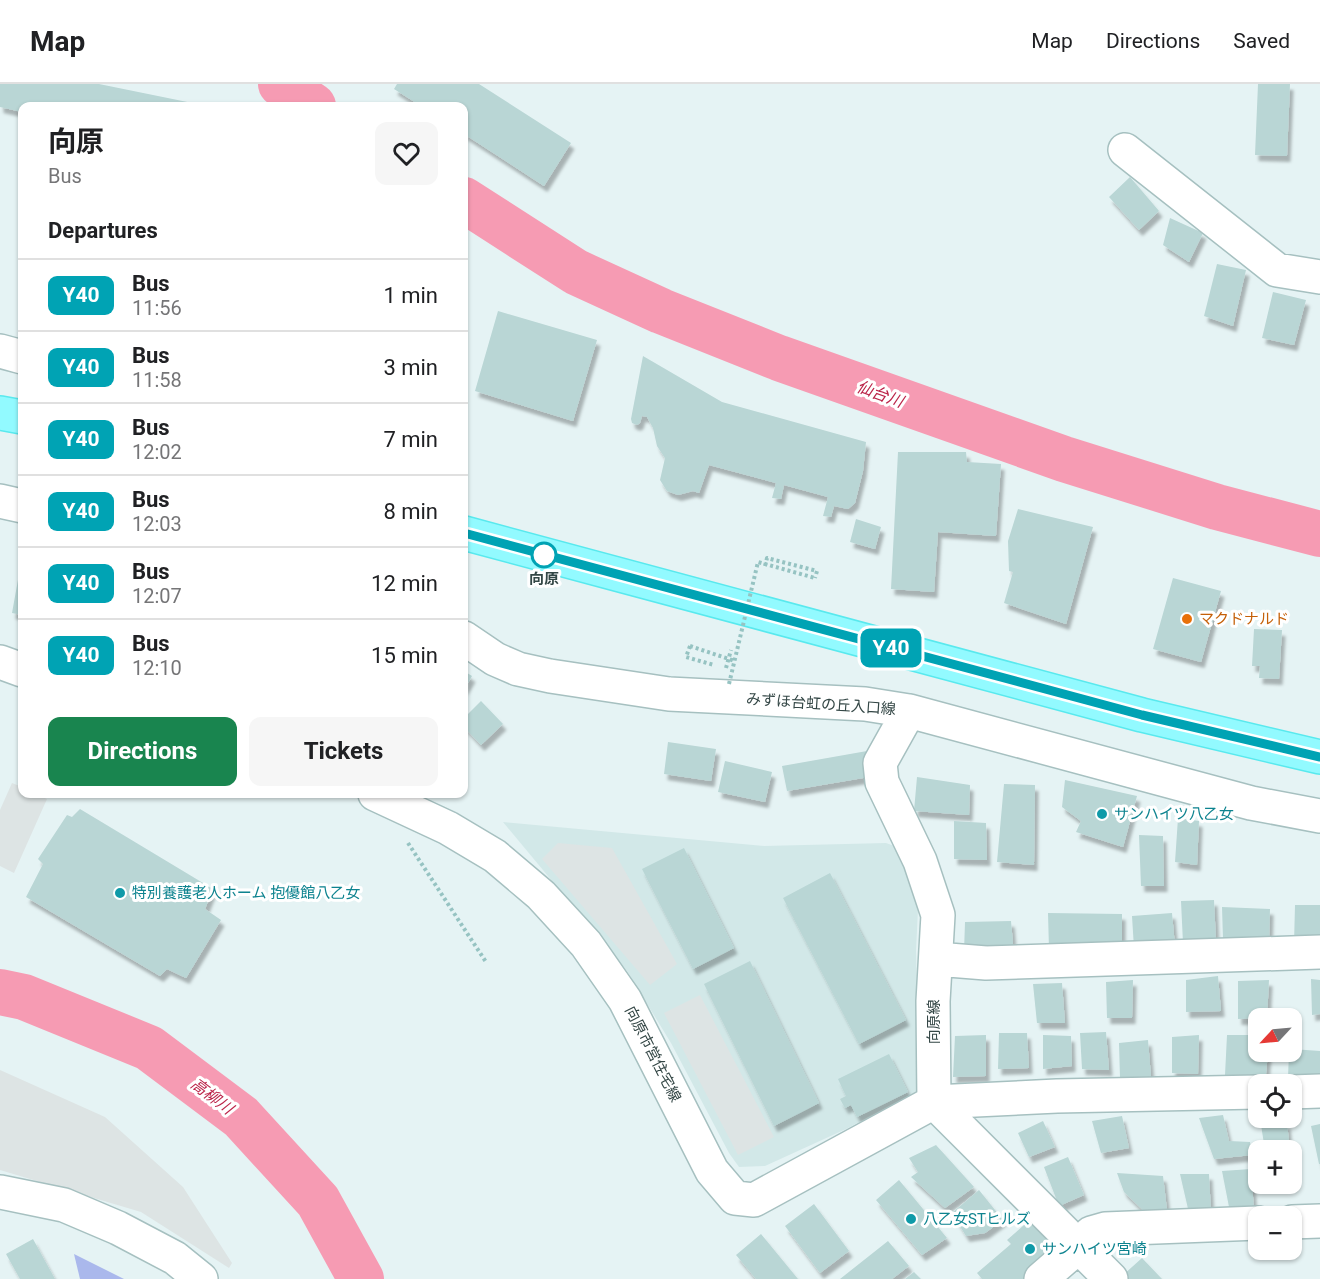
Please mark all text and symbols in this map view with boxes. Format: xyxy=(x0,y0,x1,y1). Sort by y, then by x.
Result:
text: Map xyxy=(30,25,85,58)
text: Map xyxy=(1031,29,1073,53)
text: Directions xyxy=(1106,29,1200,53)
text: Saved xyxy=(1233,29,1290,53)
button: heart xyxy=(375,122,438,185)
text: 向原 xyxy=(48,125,104,158)
text: Bus xyxy=(48,164,82,188)
text: Departures xyxy=(48,218,158,243)
text: Bus xyxy=(132,271,170,296)
text: Y40 xyxy=(62,283,100,307)
text: 1 min xyxy=(383,283,438,308)
text: 11:56 xyxy=(132,296,182,320)
text: Bus xyxy=(132,343,170,368)
text: Y40 xyxy=(62,355,100,379)
text: 3 min xyxy=(383,355,438,380)
text: 11:58 xyxy=(132,368,182,392)
water label: 仙台川 xyxy=(854,377,908,412)
text: Bus xyxy=(132,415,170,440)
text: Y40 xyxy=(62,427,100,451)
text: 7 min xyxy=(383,427,438,452)
text: 12:02 xyxy=(132,440,182,464)
text: Bus xyxy=(132,487,170,512)
text: Y40 xyxy=(62,499,100,523)
text: 8 min xyxy=(383,499,438,524)
text: 12:03 xyxy=(132,512,182,536)
marker: 向原 xyxy=(531,542,557,568)
text: Bus xyxy=(132,559,170,584)
place label: 向原 xyxy=(529,570,559,588)
text: Y40 xyxy=(62,571,100,595)
text: 12 min xyxy=(371,571,438,596)
text: 12:07 xyxy=(132,584,182,608)
place label: マクドナルド xyxy=(1199,610,1289,628)
marker: マクドナルド xyxy=(1180,612,1194,626)
line badge: Y40 xyxy=(856,628,926,668)
text: Bus xyxy=(132,631,170,656)
text: Y40 xyxy=(872,636,910,660)
text: Y40 xyxy=(62,643,100,667)
text: 15 min xyxy=(371,643,438,668)
text: 12:10 xyxy=(132,656,182,680)
street label: みずほ台虹の丘入口線 xyxy=(746,690,896,718)
button: Directions xyxy=(48,717,237,786)
button: Tickets xyxy=(249,717,438,786)
place label: サンハイツ八乙女 xyxy=(1114,805,1234,823)
marker: サンハイツ八乙女 xyxy=(1095,807,1109,821)
place label: 特別養護老人ホーム 抱優館八乙女 xyxy=(132,884,360,902)
marker: 特別養護老人ホーム 抱優館八乙女 xyxy=(113,886,127,900)
street label: 向原線 xyxy=(925,999,943,1045)
street label: 向原市営住宅線 xyxy=(621,1003,685,1105)
north arrow xyxy=(1248,1008,1302,1062)
map controls xyxy=(1248,1008,1302,1260)
water label: 高柳川 xyxy=(187,1074,238,1119)
button: locate xyxy=(1248,1074,1302,1128)
button: + xyxy=(1248,1140,1302,1194)
button: − xyxy=(1248,1206,1302,1260)
place label: 八乙女STヒルズ xyxy=(923,1210,1031,1228)
marker: 八乙女STヒルズ xyxy=(904,1212,918,1226)
place label: サンハイツ宮崎 xyxy=(1042,1240,1147,1258)
marker: サンハイツ宮崎 xyxy=(1023,1242,1037,1256)

